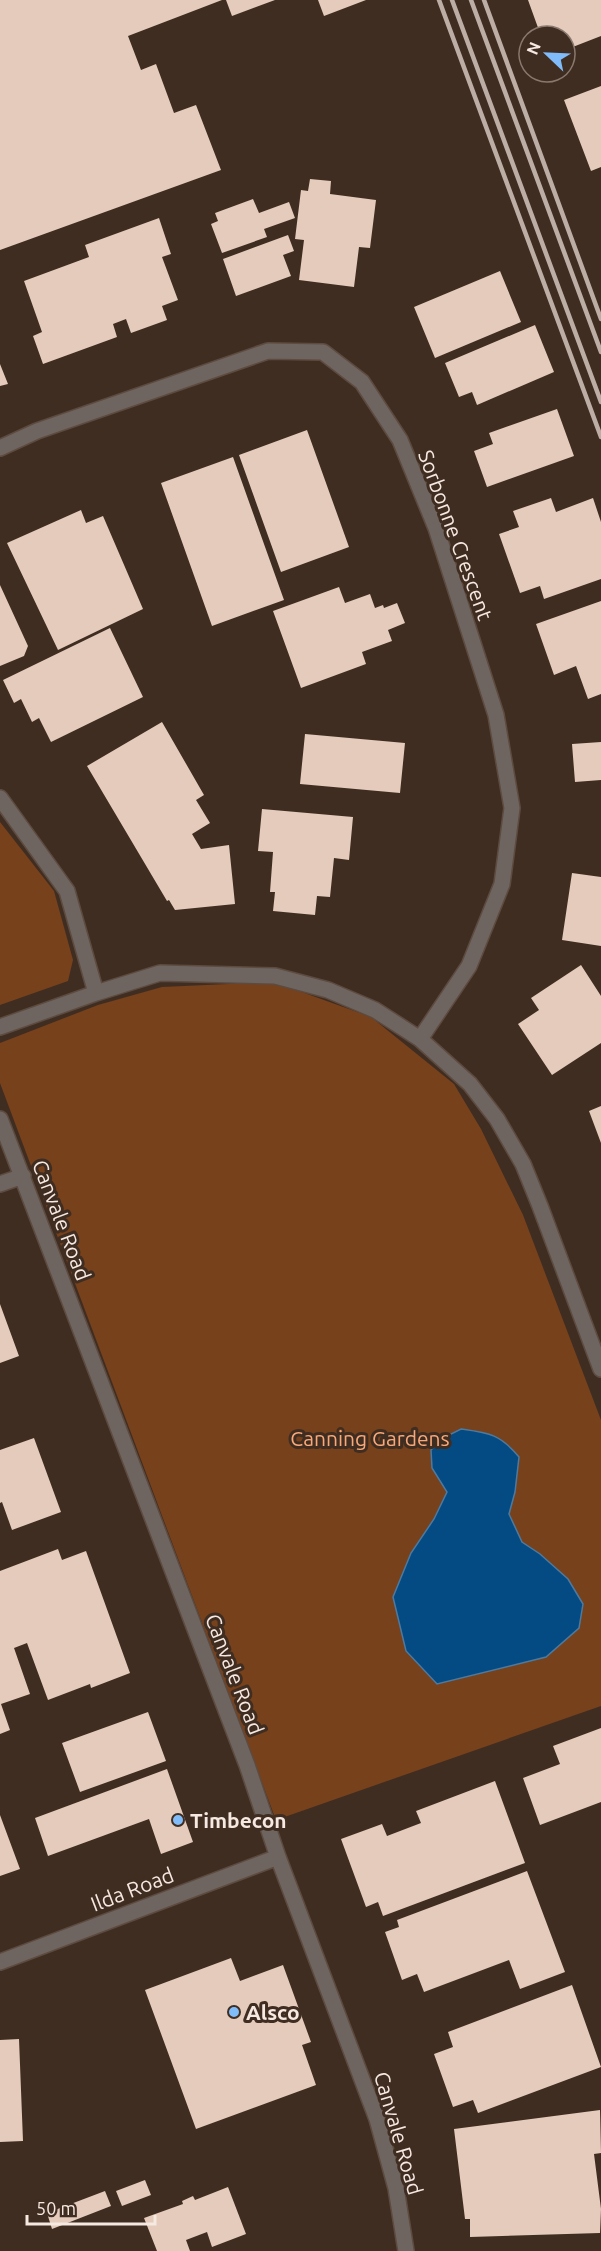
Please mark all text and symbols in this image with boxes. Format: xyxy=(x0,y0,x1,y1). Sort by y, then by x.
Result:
north arrow xyxy=(517,24,577,84)
text: N xyxy=(523,39,544,57)
street label: Sorbonne Crescent xyxy=(414,447,498,623)
street label: Canvale Road xyxy=(28,1156,96,1284)
park label: Canning Gardens xyxy=(290,1426,450,1450)
street label: Canvale Road xyxy=(201,1610,269,1738)
place label: Timbecon xyxy=(190,1808,287,1832)
marker: Timbecon xyxy=(171,1813,185,1827)
street label: Ilda Road xyxy=(87,1862,177,1916)
place label: Alsco xyxy=(246,2000,300,2024)
marker: Alsco xyxy=(227,2005,241,2019)
street label: Canvale Road xyxy=(370,2069,428,2197)
scale bar xyxy=(27,2188,154,2226)
text: 50 m xyxy=(36,2198,76,2218)

